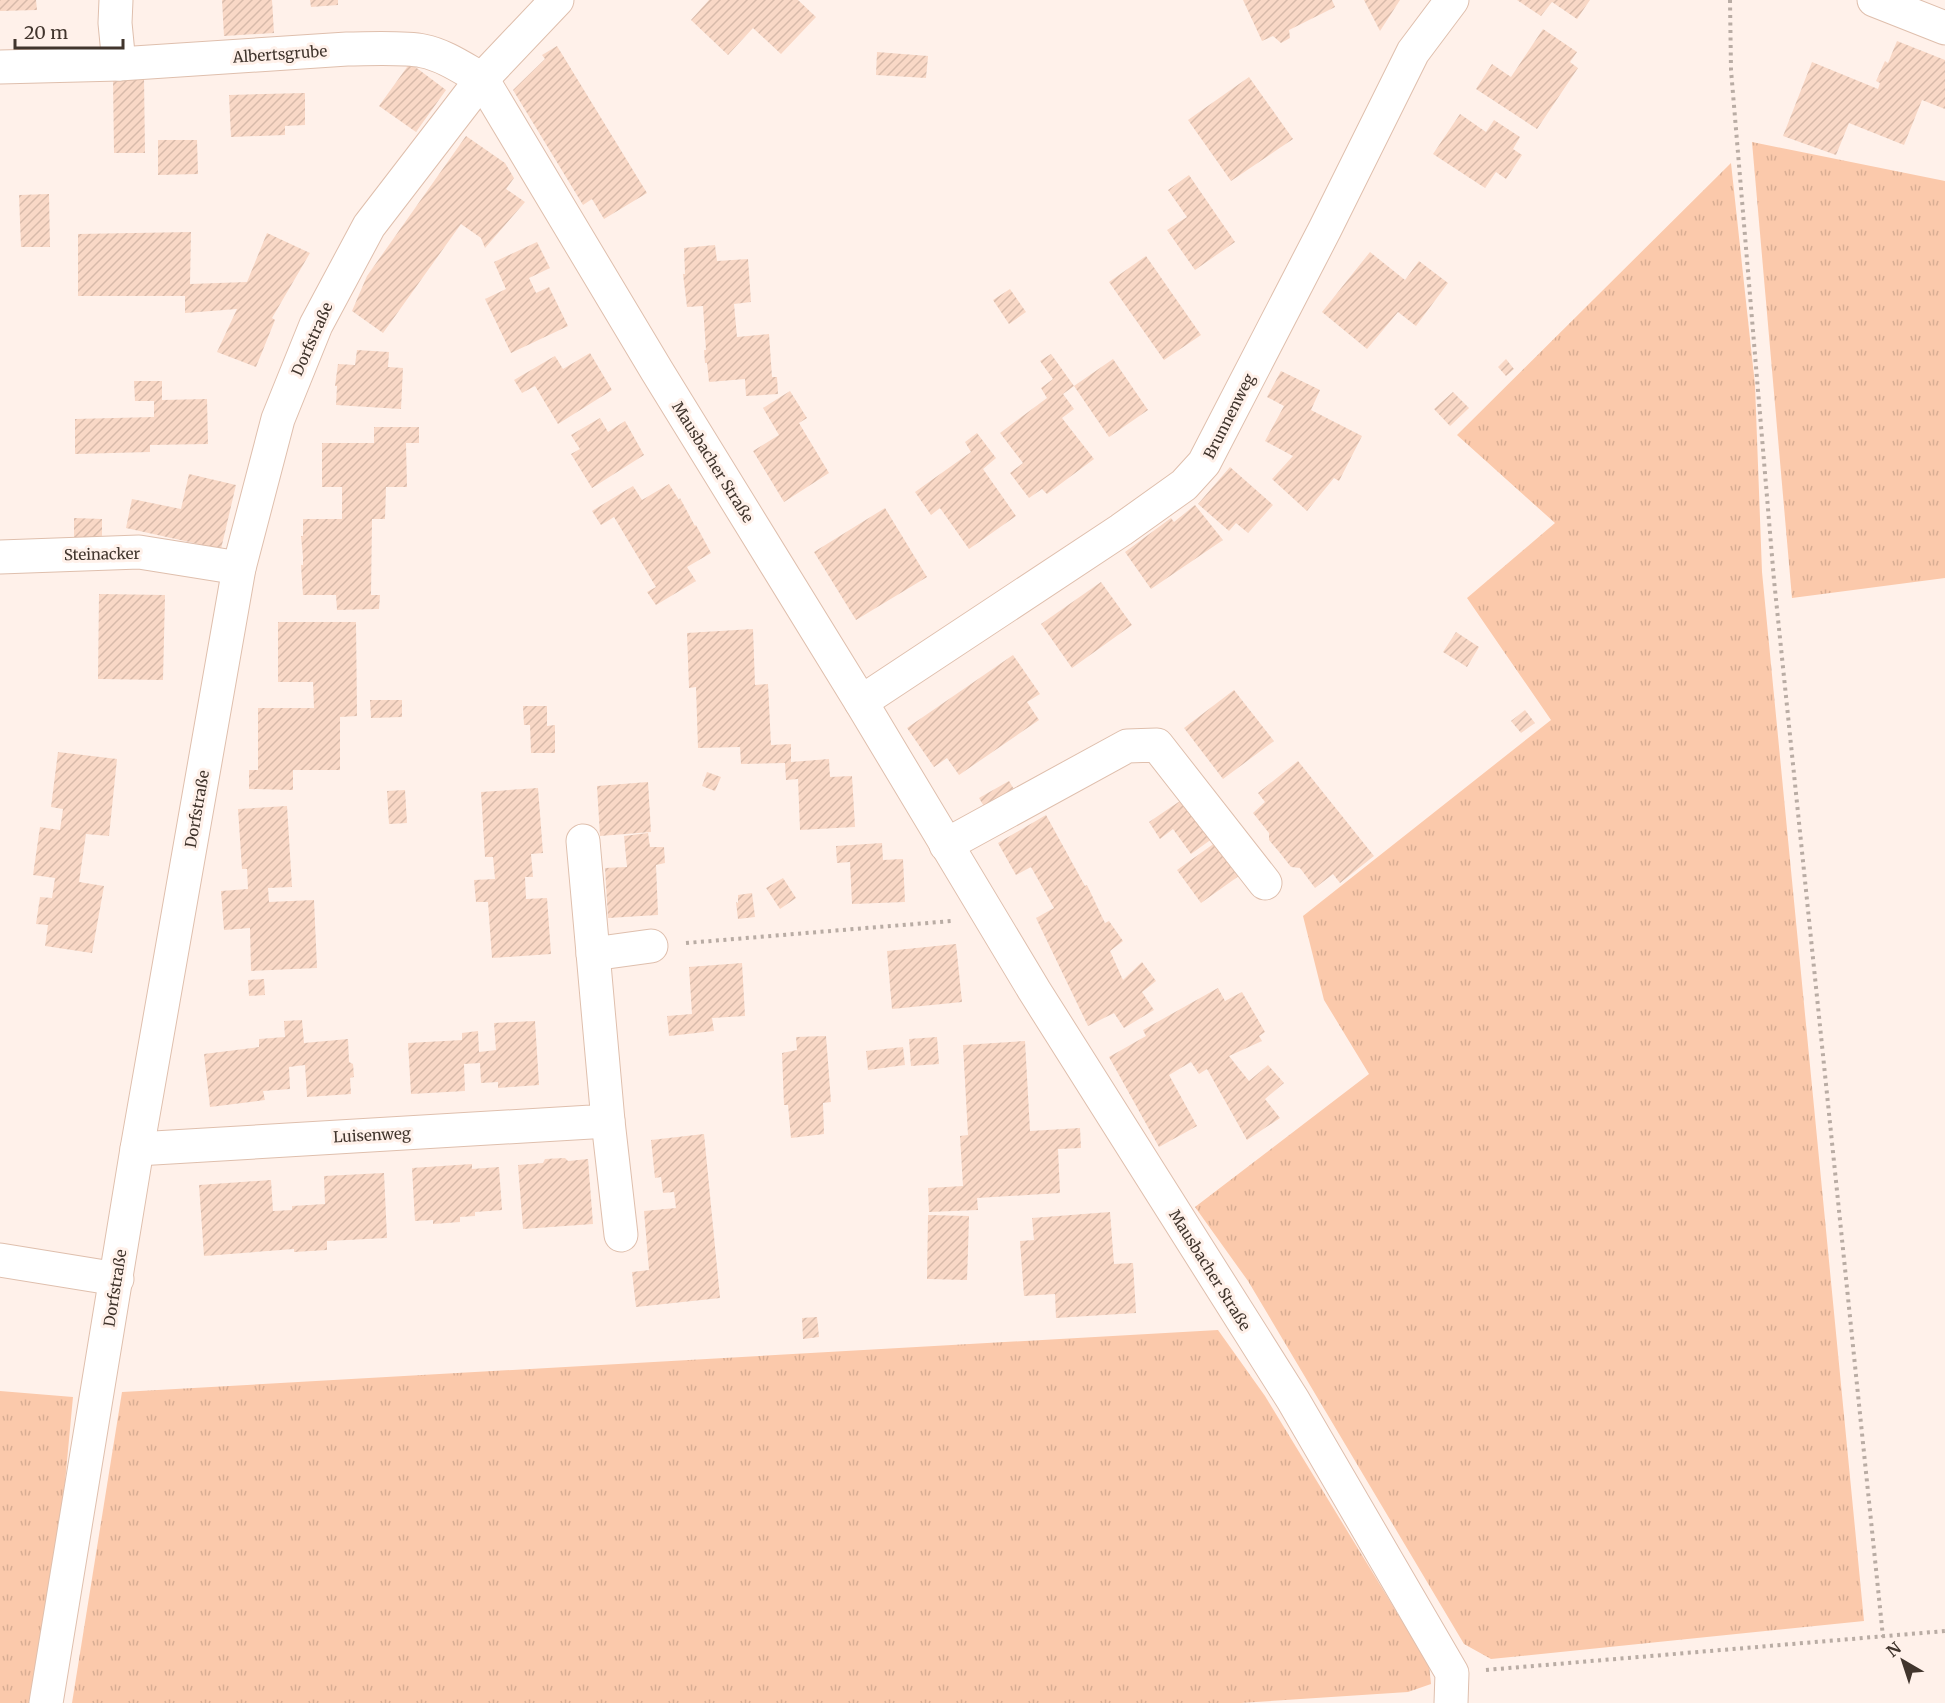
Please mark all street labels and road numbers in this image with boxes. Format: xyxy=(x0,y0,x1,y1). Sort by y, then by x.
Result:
street label: Albertsgrube xyxy=(231,41,328,67)
street label: Dorfstraße xyxy=(287,299,337,379)
street label: Brunnenweg xyxy=(1199,370,1259,462)
street label: Mausbacher Straße xyxy=(668,398,758,526)
street label: Steinacker xyxy=(64,544,140,564)
street label: Dorfstraße xyxy=(181,769,213,849)
street label: Luisenweg xyxy=(333,1123,411,1147)
street label: Mausbacher Straße xyxy=(1165,1206,1255,1334)
street label: Dorfstraße xyxy=(99,1248,131,1328)

